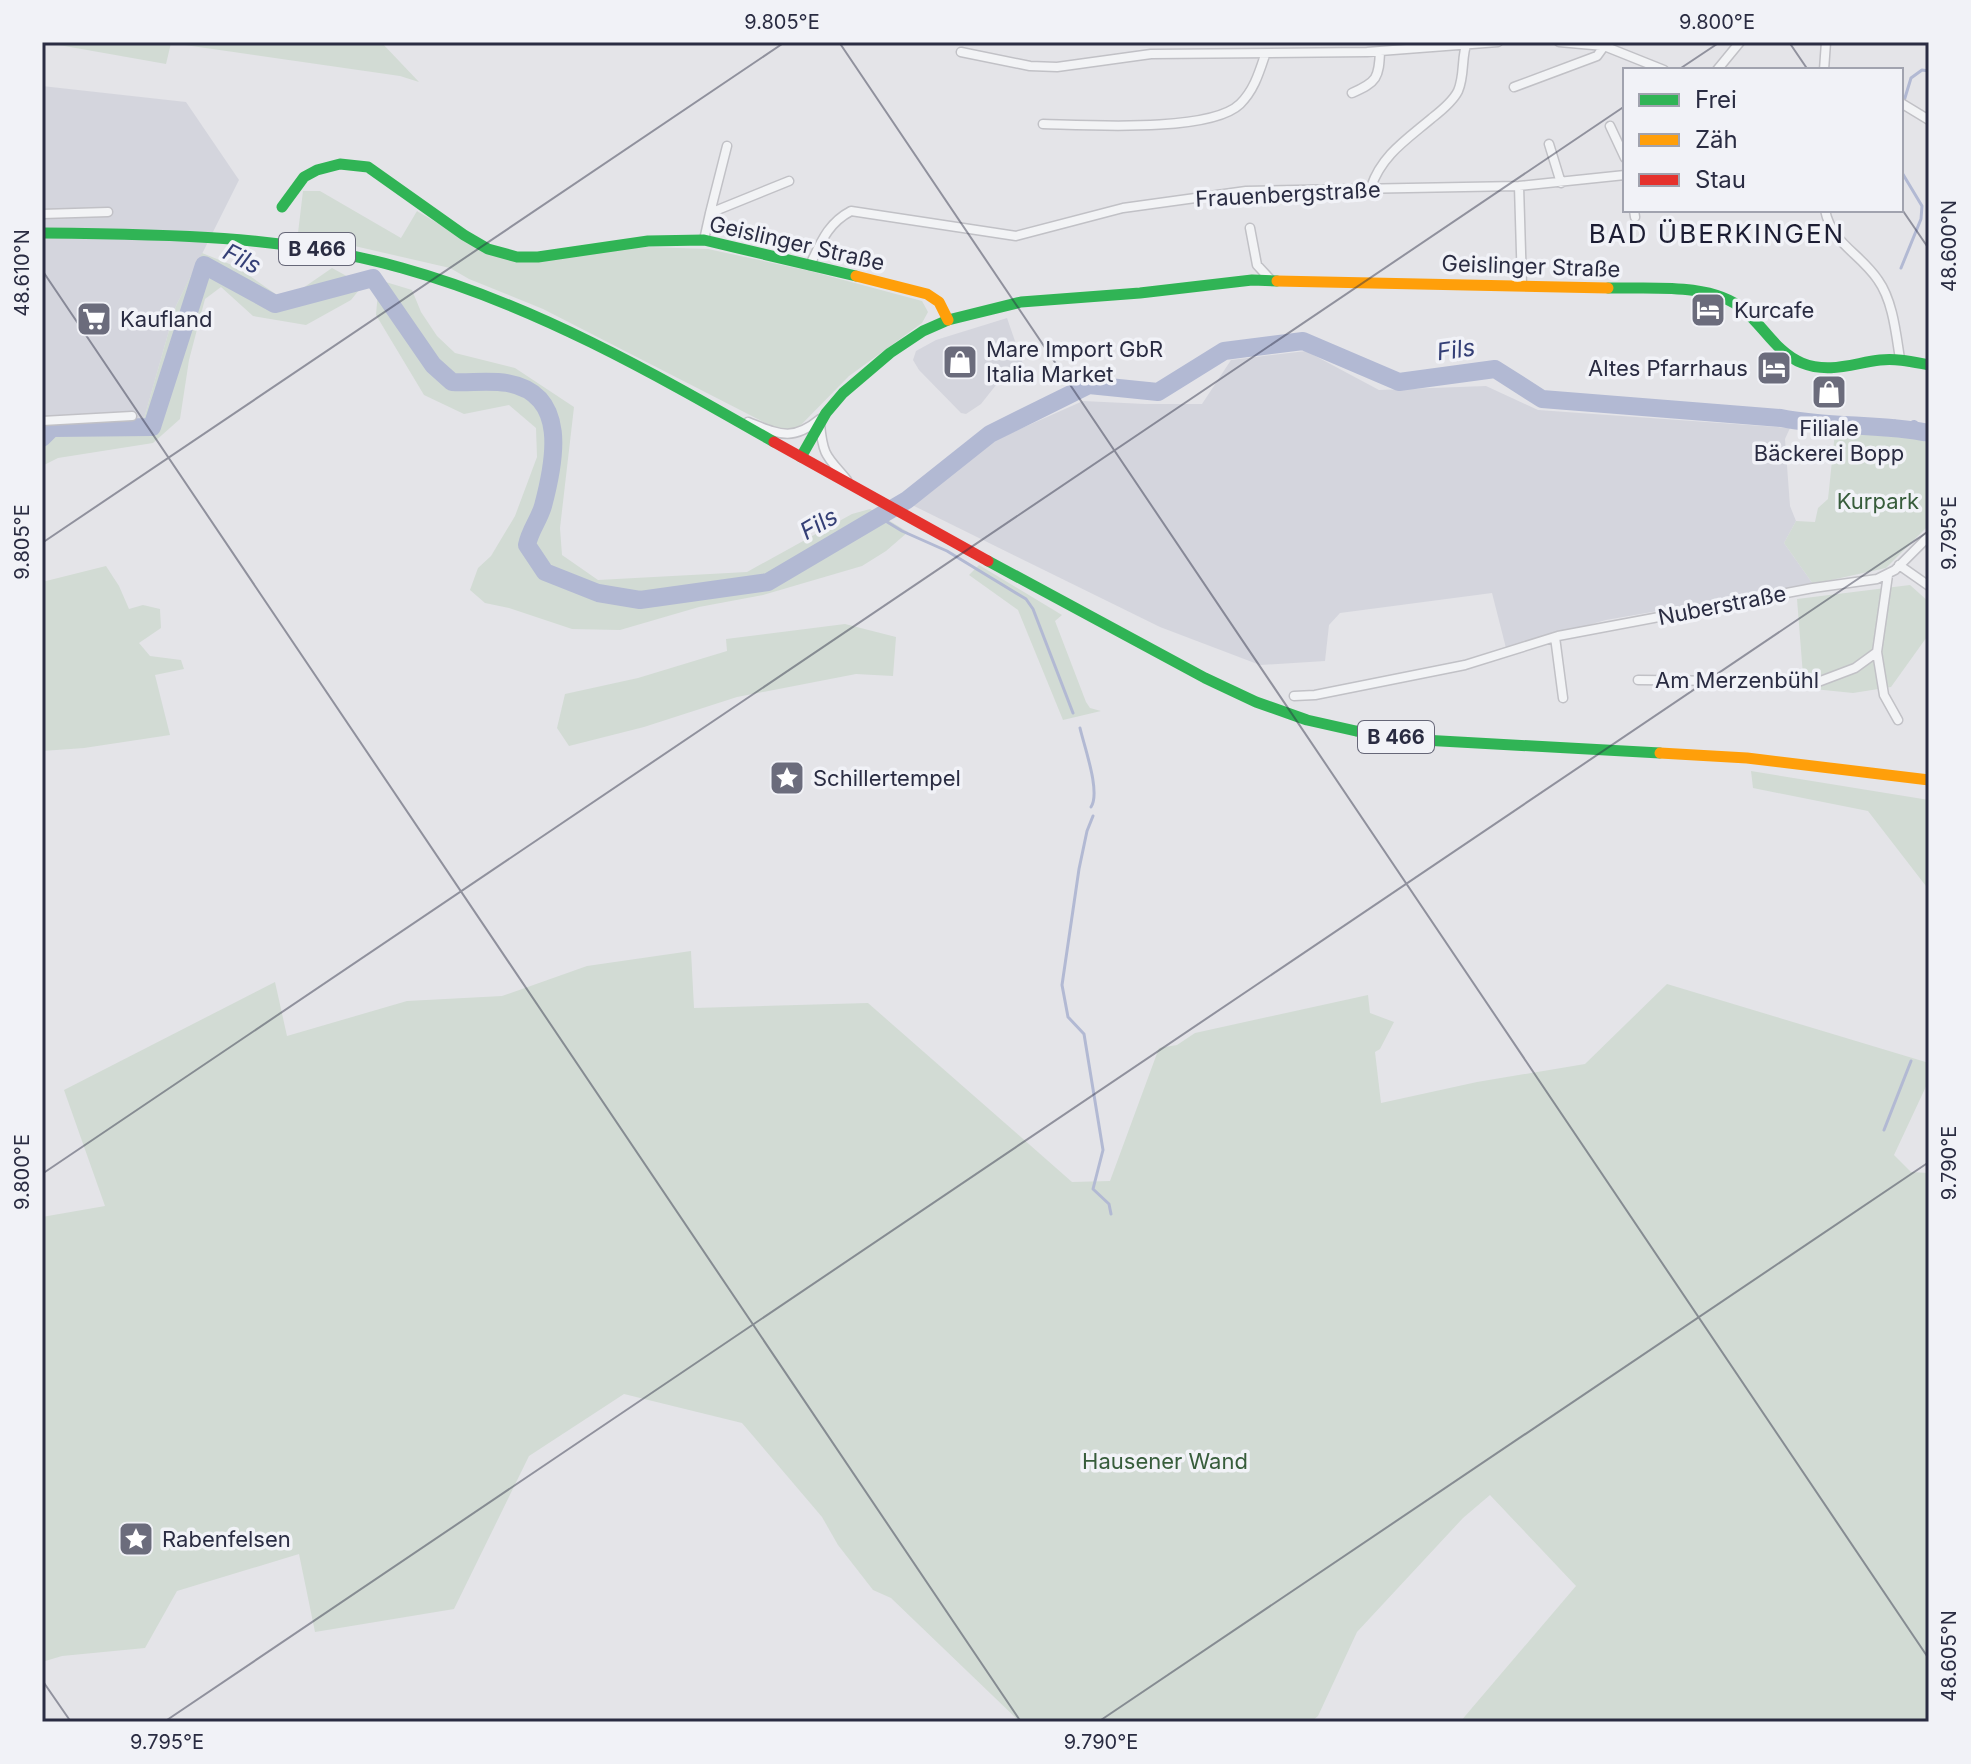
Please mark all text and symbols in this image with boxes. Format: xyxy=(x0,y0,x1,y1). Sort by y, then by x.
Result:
text: 9.805°E xyxy=(744,10,820,34)
text: 9.800°E xyxy=(1679,10,1755,34)
legend xyxy=(1623,68,1903,212)
text: Frei xyxy=(1695,85,1737,114)
text: Zäh xyxy=(1695,125,1738,154)
text: Stau xyxy=(1695,165,1746,194)
street label: Frauenbergstraße xyxy=(1195,176,1381,212)
text: 48.600°N xyxy=(1937,200,1961,292)
street label: Geislinger Straße xyxy=(707,210,887,276)
district label: BAD ÜBERKINGEN xyxy=(1589,218,1845,249)
text: 48.610°N xyxy=(10,229,34,317)
road number: B 466 xyxy=(279,233,355,265)
water label: Fils xyxy=(219,237,266,280)
street label: Geislinger Straße xyxy=(1441,250,1621,282)
hotel icon: Kurcafe xyxy=(1689,291,1727,329)
place label: Kurcafe xyxy=(1734,297,1814,323)
supermarket icon: Kaufland xyxy=(75,300,113,338)
place label: Kaufland xyxy=(120,306,212,332)
water label: Fils xyxy=(1435,332,1477,367)
place label: Mare Import GbR Italia Market xyxy=(986,336,1163,387)
shop icon: Mare Import GbR Italia Market xyxy=(941,343,979,381)
hotel icon: Altes Pfarrhaus xyxy=(1755,349,1793,387)
place label: Altes Pfarrhaus xyxy=(1588,355,1748,381)
shop icon: Filiale Bäckerei Bopp xyxy=(1810,373,1848,411)
place label: Filiale Bäckerei Bopp xyxy=(1754,415,1904,466)
park label: Kurpark xyxy=(1837,488,1919,514)
text: 9.795°E xyxy=(1937,496,1961,570)
water label: Fils xyxy=(795,501,843,546)
text: 9.805°E xyxy=(10,504,34,580)
street label: Nuberstraße xyxy=(1656,580,1788,630)
street label: Am Merzenbühl xyxy=(1655,667,1819,693)
road number: B 466 xyxy=(1358,721,1434,753)
place icon: Schillertempel xyxy=(768,759,806,797)
place label: Schillertempel xyxy=(813,765,961,791)
text: 9.790°E xyxy=(1937,1126,1961,1200)
text: 9.800°E xyxy=(10,1134,34,1210)
park label: Hausener Wand xyxy=(1082,1448,1248,1474)
place icon: Rabenfelsen xyxy=(117,1520,155,1558)
place label: Rabenfelsen xyxy=(162,1526,291,1552)
text: 48.605°N xyxy=(1937,1610,1961,1702)
text: 9.795°E xyxy=(130,1730,204,1754)
text: 9.790°E xyxy=(1064,1730,1138,1754)

